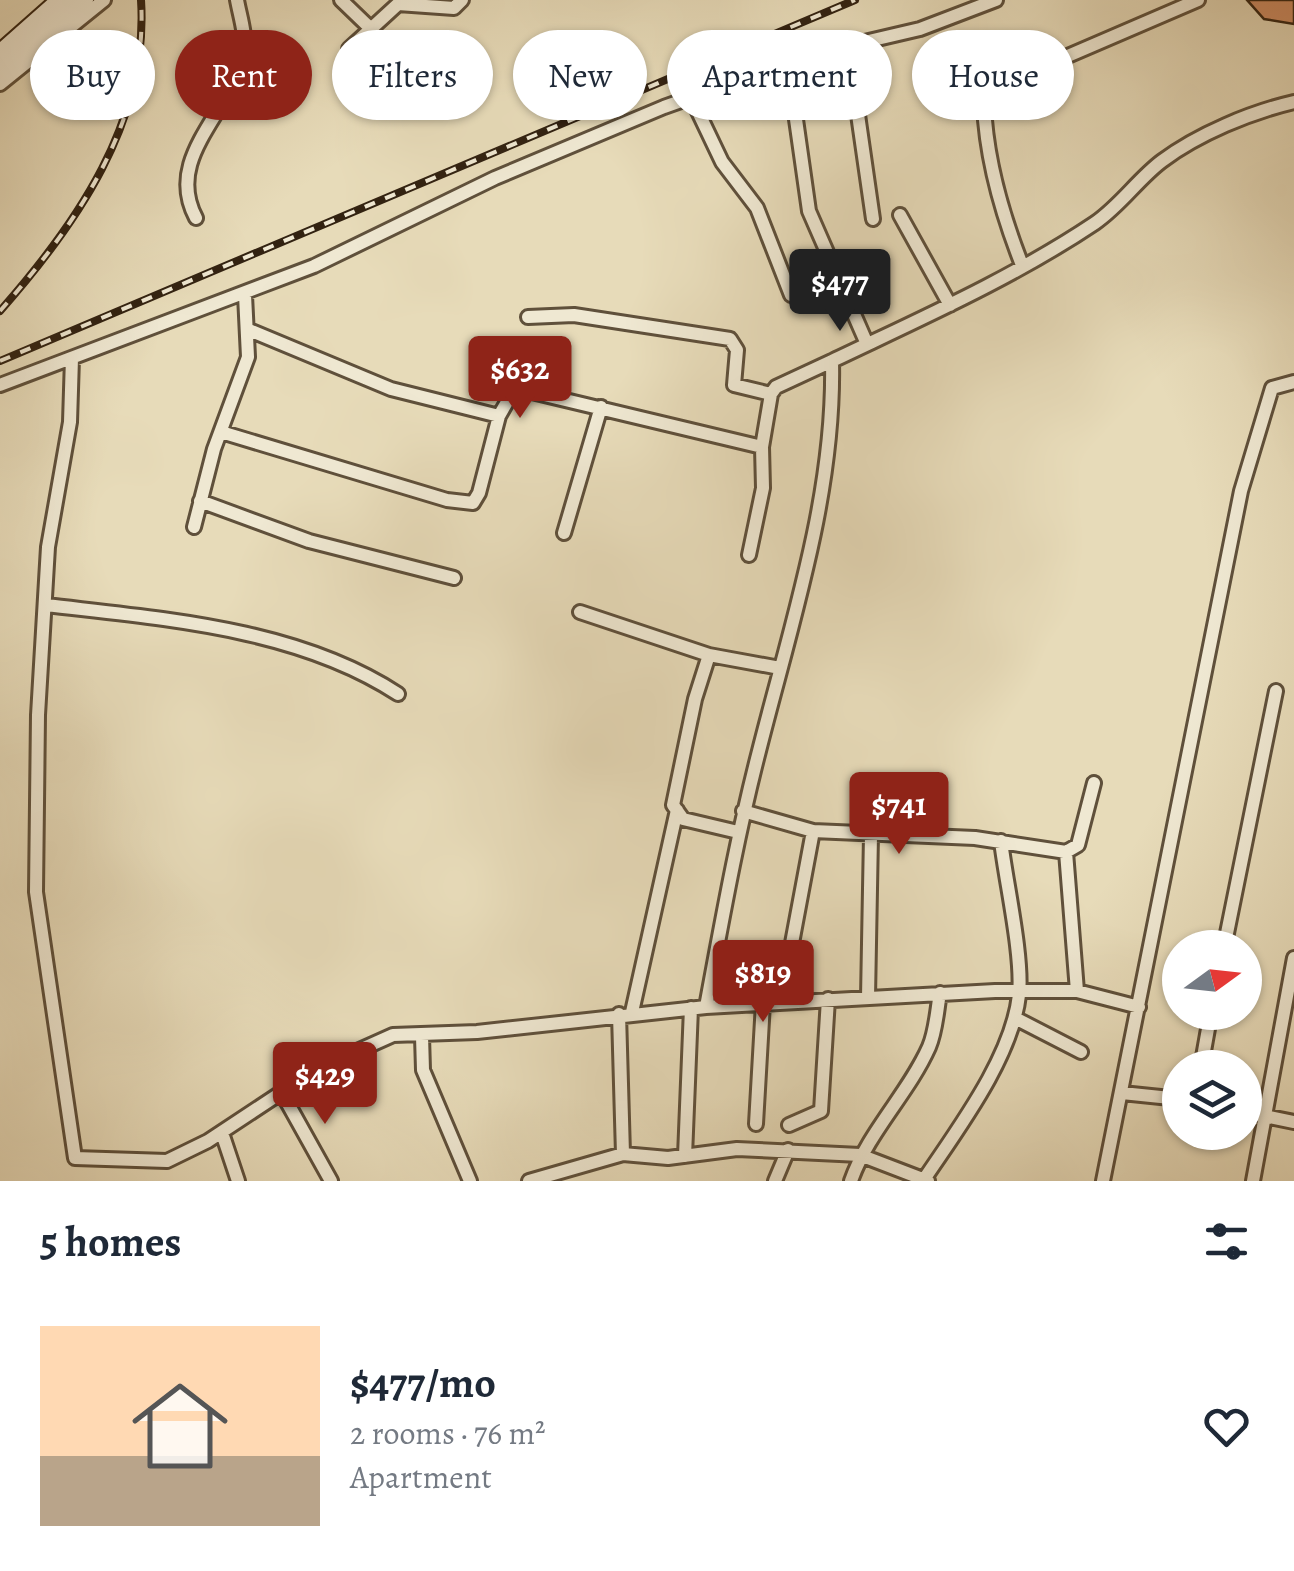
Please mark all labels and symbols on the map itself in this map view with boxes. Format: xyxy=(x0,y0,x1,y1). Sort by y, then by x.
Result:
pin: $477 xyxy=(781,249,899,334)
pin: $632 xyxy=(461,336,579,421)
pin: $741 xyxy=(840,772,958,857)
north arrow xyxy=(1162,930,1262,1030)
pin: $819 xyxy=(704,940,822,1025)
pin: $429 xyxy=(266,1042,384,1127)

